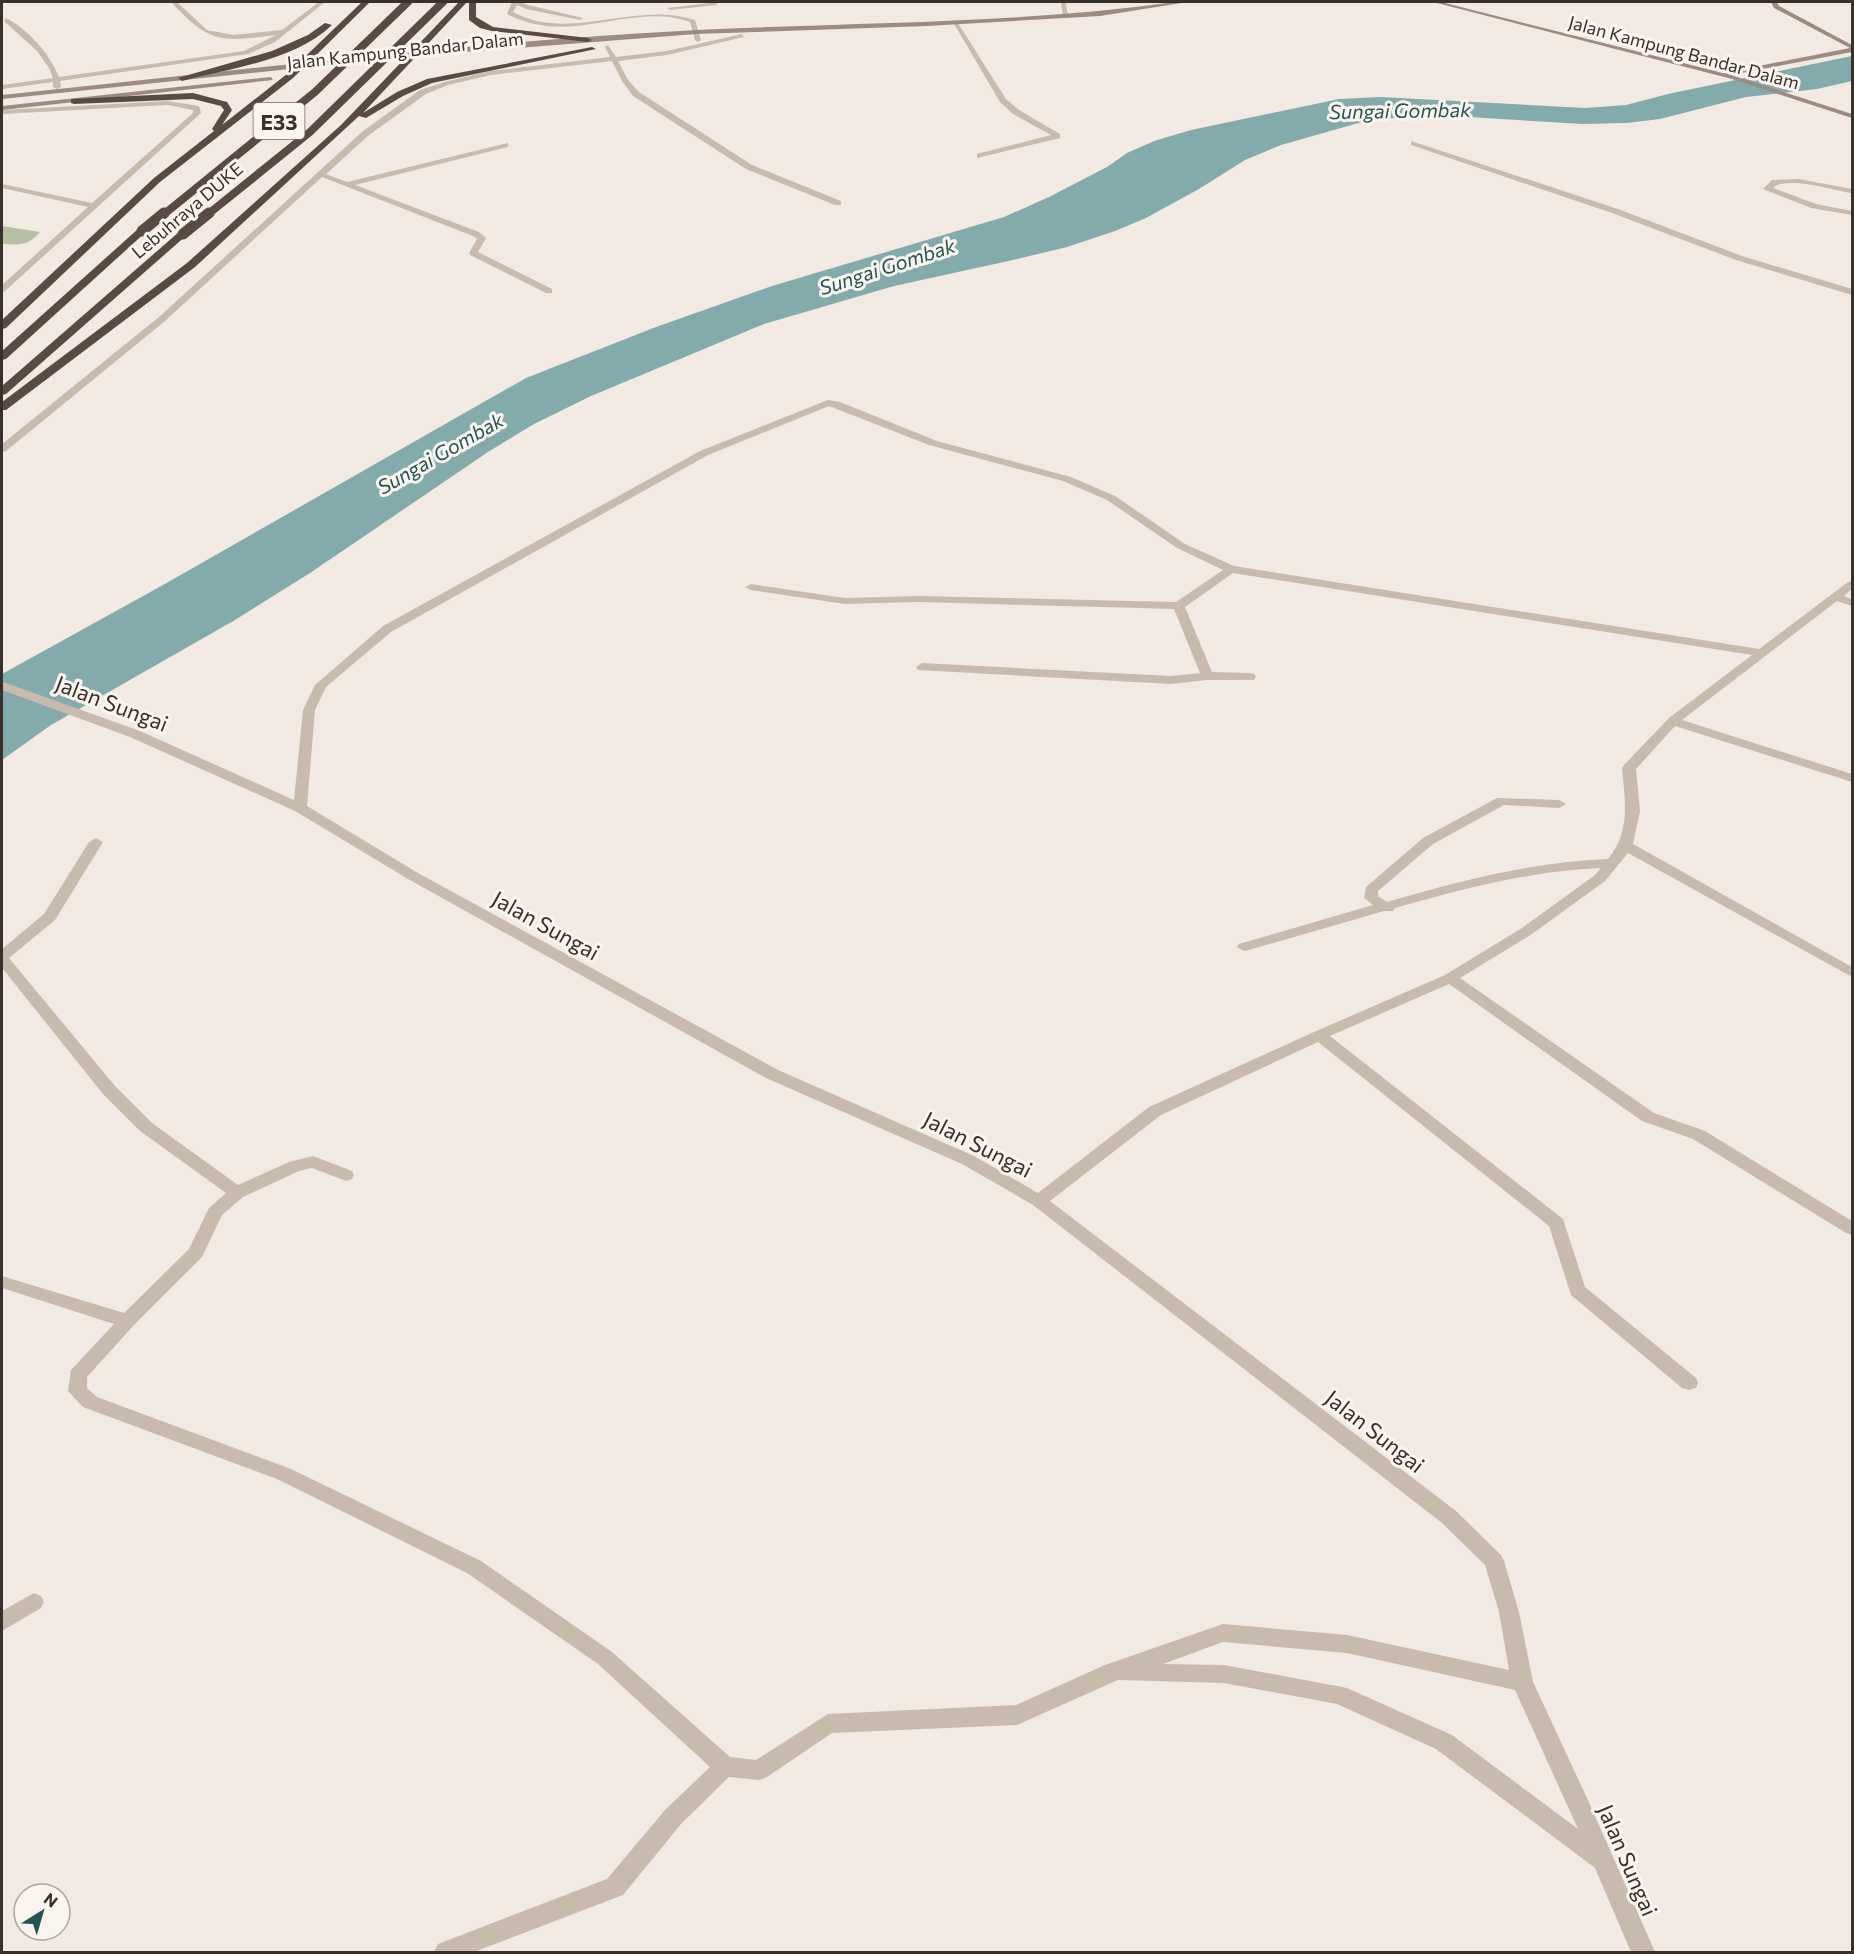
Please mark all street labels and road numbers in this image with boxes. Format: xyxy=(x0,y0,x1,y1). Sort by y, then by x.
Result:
street label: Jalan Kampung Bandar Dalam xyxy=(1566,11,1802,93)
street label: Jalan Kampung Bandar Dalam xyxy=(286,27,524,73)
road number: E33 xyxy=(254,103,304,139)
street label: Lebuhraya DUKE xyxy=(127,157,247,263)
street label: Jalan Sungai xyxy=(52,669,172,737)
street label: Jalan Sungai xyxy=(488,884,604,966)
street label: Jalan Sungai xyxy=(919,1105,1037,1183)
street label: Jalan Sungai xyxy=(1320,1384,1430,1478)
street label: Jalan Sungai xyxy=(1592,1800,1664,1920)

